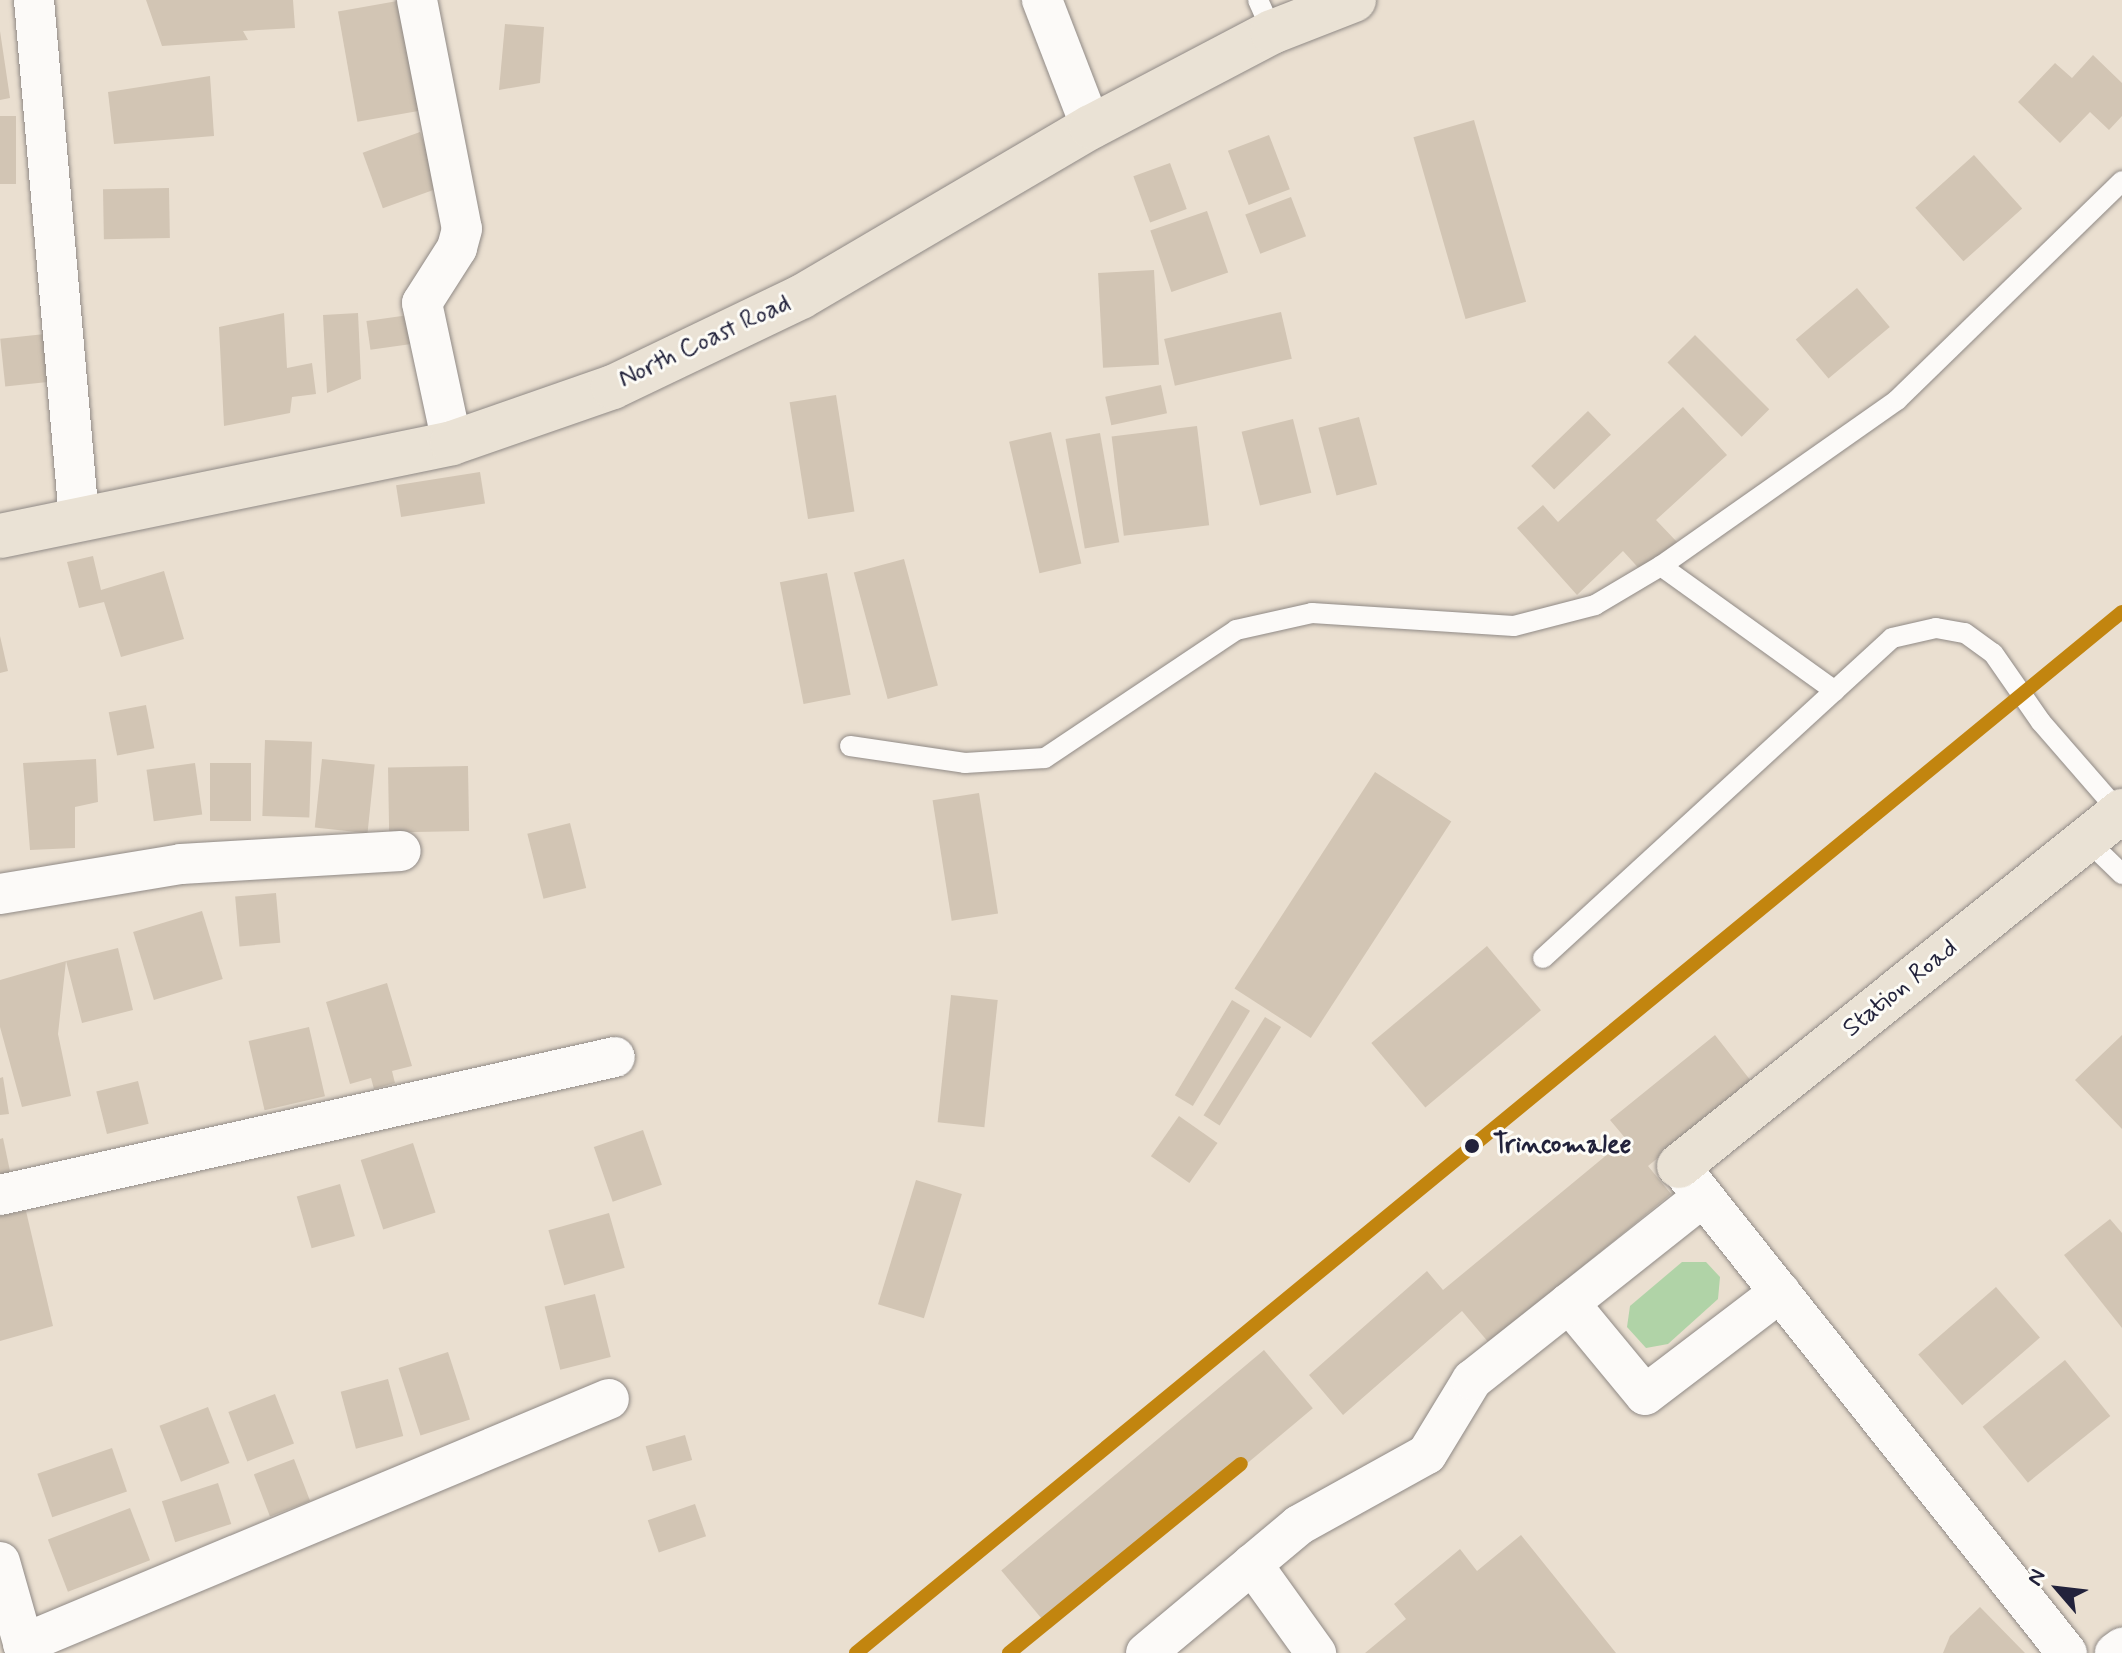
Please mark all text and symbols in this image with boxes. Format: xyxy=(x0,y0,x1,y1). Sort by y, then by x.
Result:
street label: North Coast Road xyxy=(614,288,796,396)
street label: Station Road xyxy=(1838,934,1964,1044)
place label: Trincomalee xyxy=(1493,1130,1632,1162)
marker: Trincomalee xyxy=(1458,1132,1486,1160)
north arrow xyxy=(2018,1549,2098,1629)
text: N xyxy=(2021,1565,2053,1591)

